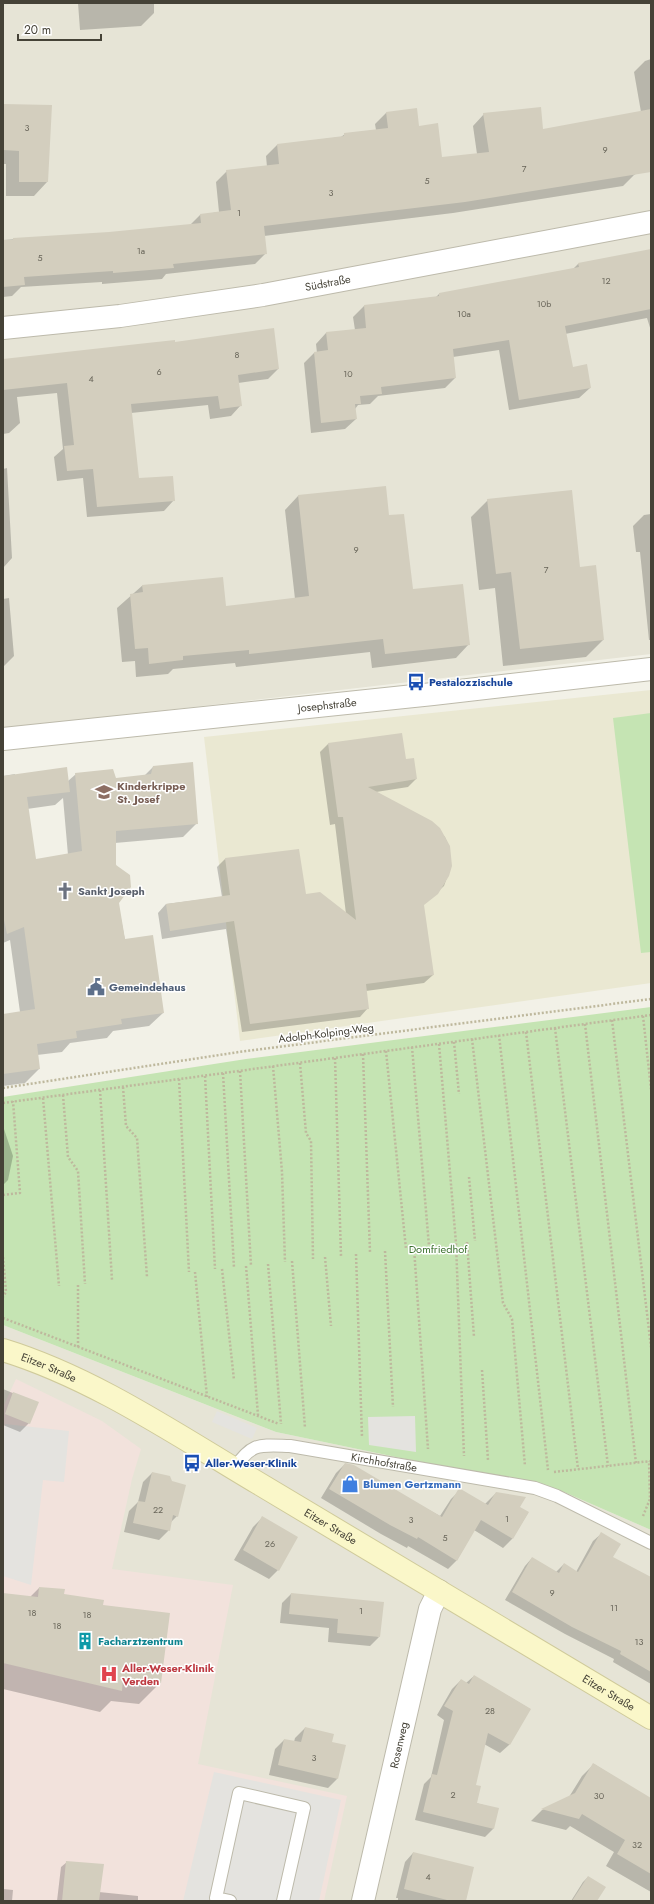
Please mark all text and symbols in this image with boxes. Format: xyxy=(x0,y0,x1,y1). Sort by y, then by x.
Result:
scale bar xyxy=(18,16,101,42)
text: 20 m xyxy=(24,21,51,39)
house number: 3 xyxy=(25,121,30,134)
house number: 9 xyxy=(602,143,608,156)
house number: 7 xyxy=(522,162,527,175)
house number: 5 xyxy=(424,174,430,187)
house number: 3 xyxy=(329,186,334,199)
house number: 1 xyxy=(237,206,241,219)
house number: 1a xyxy=(137,244,145,257)
house number: 5 xyxy=(37,251,43,264)
street label: Südstraße xyxy=(304,271,352,295)
house number: 12 xyxy=(601,274,611,287)
house number: 10b xyxy=(537,297,551,310)
house number: 10a xyxy=(457,307,471,320)
house number: 8 xyxy=(235,348,240,361)
house number: 6 xyxy=(156,365,162,378)
house number: 10 xyxy=(343,367,353,380)
house number: 4 xyxy=(88,372,94,385)
house number: 9 xyxy=(353,543,359,556)
house number: 7 xyxy=(544,563,549,576)
bus stop icon: Pestalozzischule xyxy=(406,672,426,692)
place label: Pestalozzischule xyxy=(429,674,513,690)
street label: Josephstraße xyxy=(295,694,358,716)
place label: Kinderkrippe St. Josef xyxy=(117,778,185,807)
school or university icon: Kinderkrippe St. Josef xyxy=(94,782,114,802)
church icon: Sankt Joseph xyxy=(55,881,75,901)
place label: Sankt Joseph xyxy=(78,883,145,899)
public building icon: Gemeindehaus xyxy=(86,977,106,997)
place label: Gemeindehaus xyxy=(109,979,186,995)
street label: Adolph-Kolping-Weg xyxy=(277,1019,375,1047)
park label: Domfriedhof xyxy=(409,1241,468,1257)
street label: Eitzer Straße xyxy=(19,1349,80,1386)
street label: Kirchhofstraße xyxy=(350,1449,419,1476)
bus stop icon: Aller-Weser-Klinik xyxy=(182,1453,202,1473)
place label: Aller-Weser-Klinik xyxy=(204,1455,298,1471)
shop icon: Blumen Gertzmann xyxy=(340,1474,360,1494)
place label: Blumen Gertzmann xyxy=(363,1476,461,1492)
house number: 22 xyxy=(153,1503,163,1516)
street label: Eitzer Straße xyxy=(301,1504,360,1548)
house number: 1 xyxy=(505,1512,509,1525)
house number: 3 xyxy=(409,1513,414,1526)
house number: 5 xyxy=(442,1531,448,1544)
house number: 26 xyxy=(265,1537,275,1550)
house number: 9 xyxy=(549,1586,555,1599)
house number: 11 xyxy=(610,1601,618,1614)
house number: 1 xyxy=(359,1604,363,1617)
house number: 18 xyxy=(28,1606,37,1619)
house number: 18 xyxy=(83,1608,92,1621)
house number: 18 xyxy=(53,1619,62,1632)
building icon: Facharztzentrum xyxy=(75,1631,95,1651)
place label: Facharztzentrum xyxy=(98,1633,183,1649)
house number: 13 xyxy=(635,1635,644,1648)
place label: Aller-Weser-Klinik Verden xyxy=(121,1660,215,1689)
hospital icon: Aller-Weser-Klinik Verden xyxy=(99,1664,119,1684)
street label: Eitzer Straße xyxy=(579,1671,638,1715)
house number: 28 xyxy=(485,1704,495,1717)
street label: Rosenweg xyxy=(386,1720,412,1770)
house number: 3 xyxy=(312,1751,317,1764)
house number: 2 xyxy=(450,1788,456,1801)
house number: 30 xyxy=(594,1789,605,1802)
house number: 32 xyxy=(632,1838,642,1851)
house number: 4 xyxy=(425,1870,431,1883)

